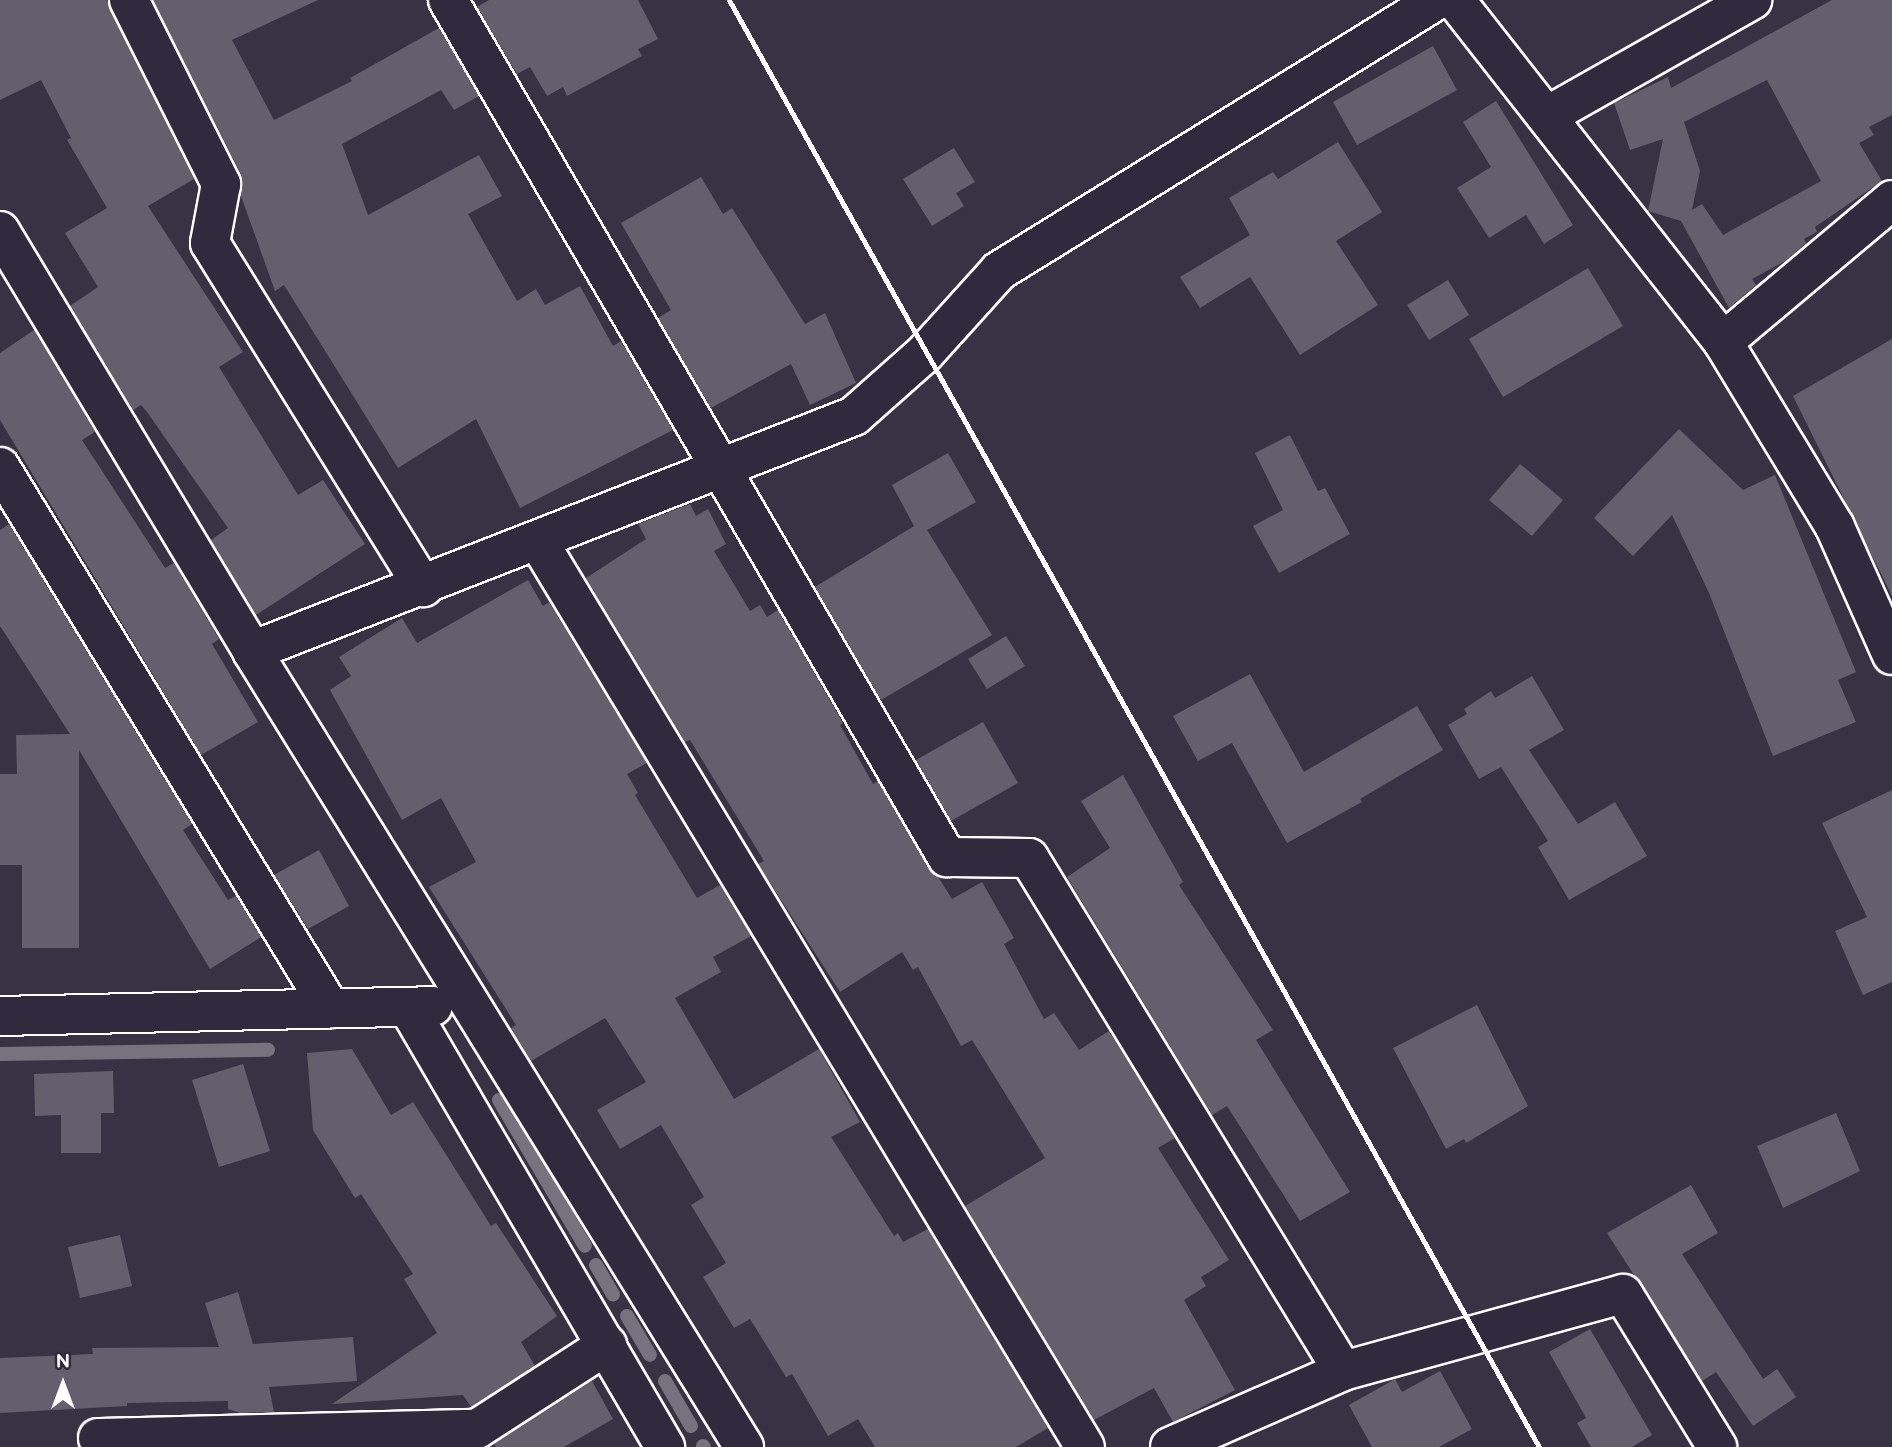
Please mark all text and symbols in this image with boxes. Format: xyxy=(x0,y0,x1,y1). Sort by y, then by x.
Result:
north arrow xyxy=(28,1349,98,1419)
text: N xyxy=(56,1351,70,1374)

